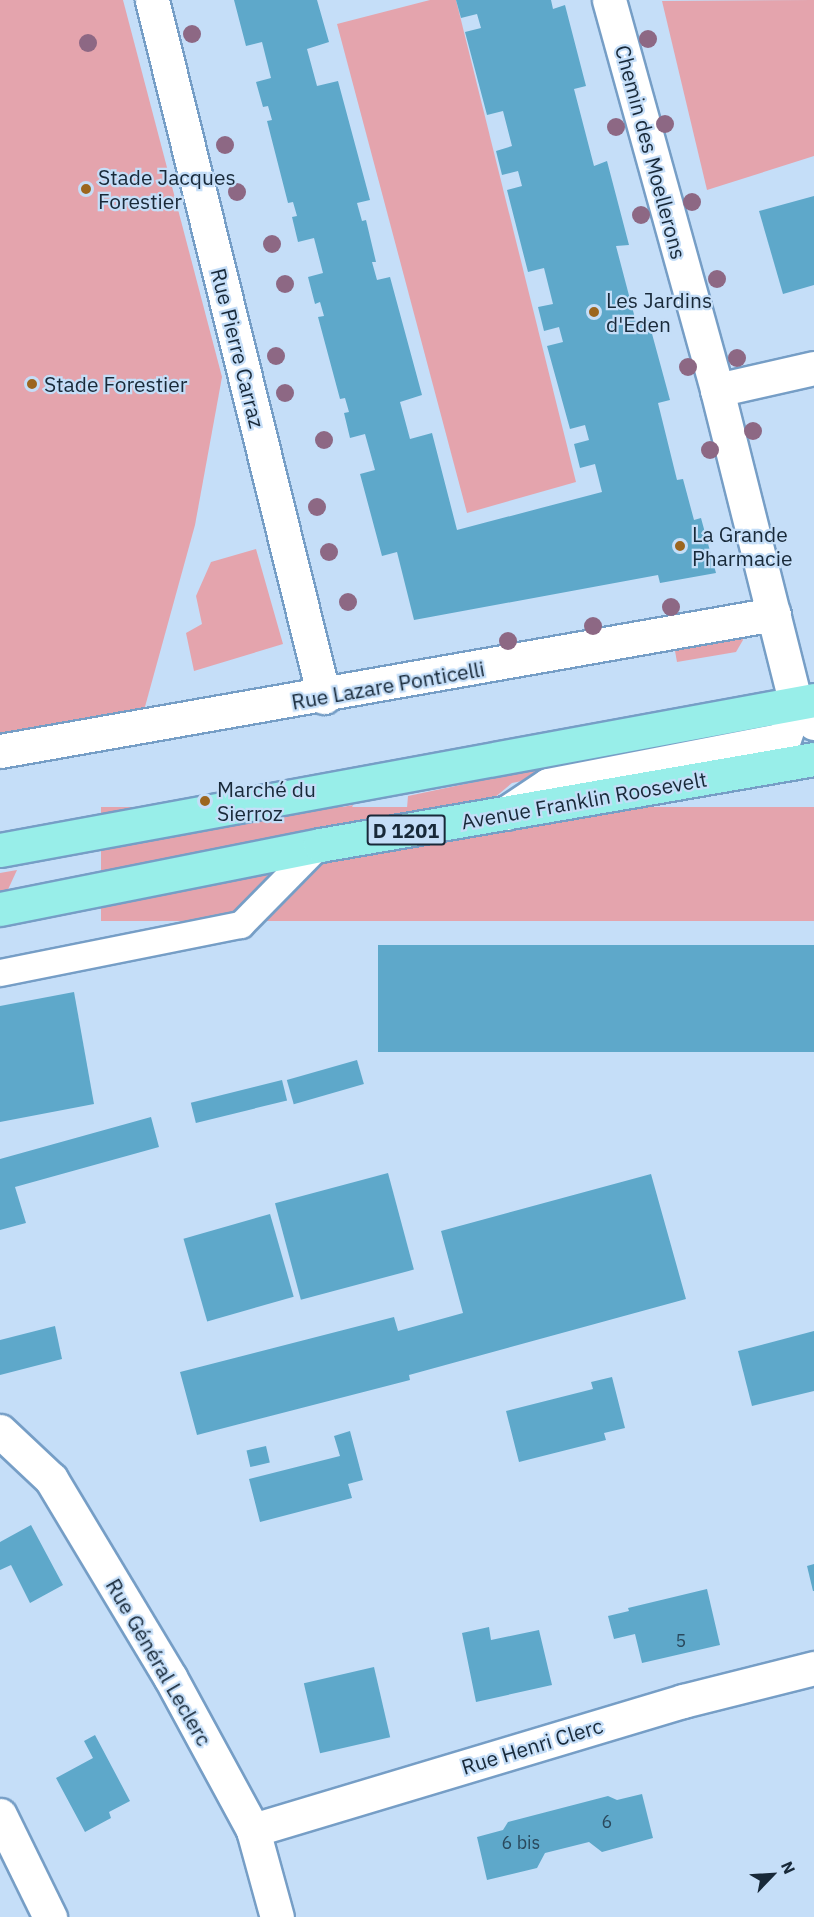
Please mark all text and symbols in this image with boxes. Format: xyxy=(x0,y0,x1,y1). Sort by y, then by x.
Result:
street label: Chemin des Moellerons xyxy=(610,42,692,262)
place label: Stade Jacques Forestier xyxy=(98,164,236,214)
marker: Stade Jacques Forestier xyxy=(79,182,93,196)
street label: Rue Pierre Carraz xyxy=(206,266,270,430)
place label: Les Jardins d'Eden xyxy=(606,287,712,337)
marker: Les Jardins d'Eden xyxy=(587,305,601,319)
place label: Stade Forestier xyxy=(44,371,187,397)
marker: Stade Forestier xyxy=(25,377,39,391)
place label: La Grande Pharmacie xyxy=(692,521,792,571)
marker: La Grande Pharmacie xyxy=(673,539,687,553)
street label: Rue Lazare Ponticelli xyxy=(289,656,487,714)
street label: Avenue Franklin Roosevelt xyxy=(459,766,709,834)
place label: Marché du Sierroz xyxy=(217,776,316,826)
marker: Marché du Sierroz xyxy=(198,794,212,808)
road number: D 1201 xyxy=(366,813,446,847)
street label: Rue Général Leclerc xyxy=(101,1574,217,1750)
house number: 5 xyxy=(676,1630,686,1652)
street label: Rue Henri Clerc xyxy=(458,1713,606,1779)
house number: 6 xyxy=(602,1811,612,1833)
house number: 6 bis xyxy=(502,1832,540,1854)
north arrow xyxy=(742,1845,802,1905)
text: N xyxy=(777,1858,800,1877)

